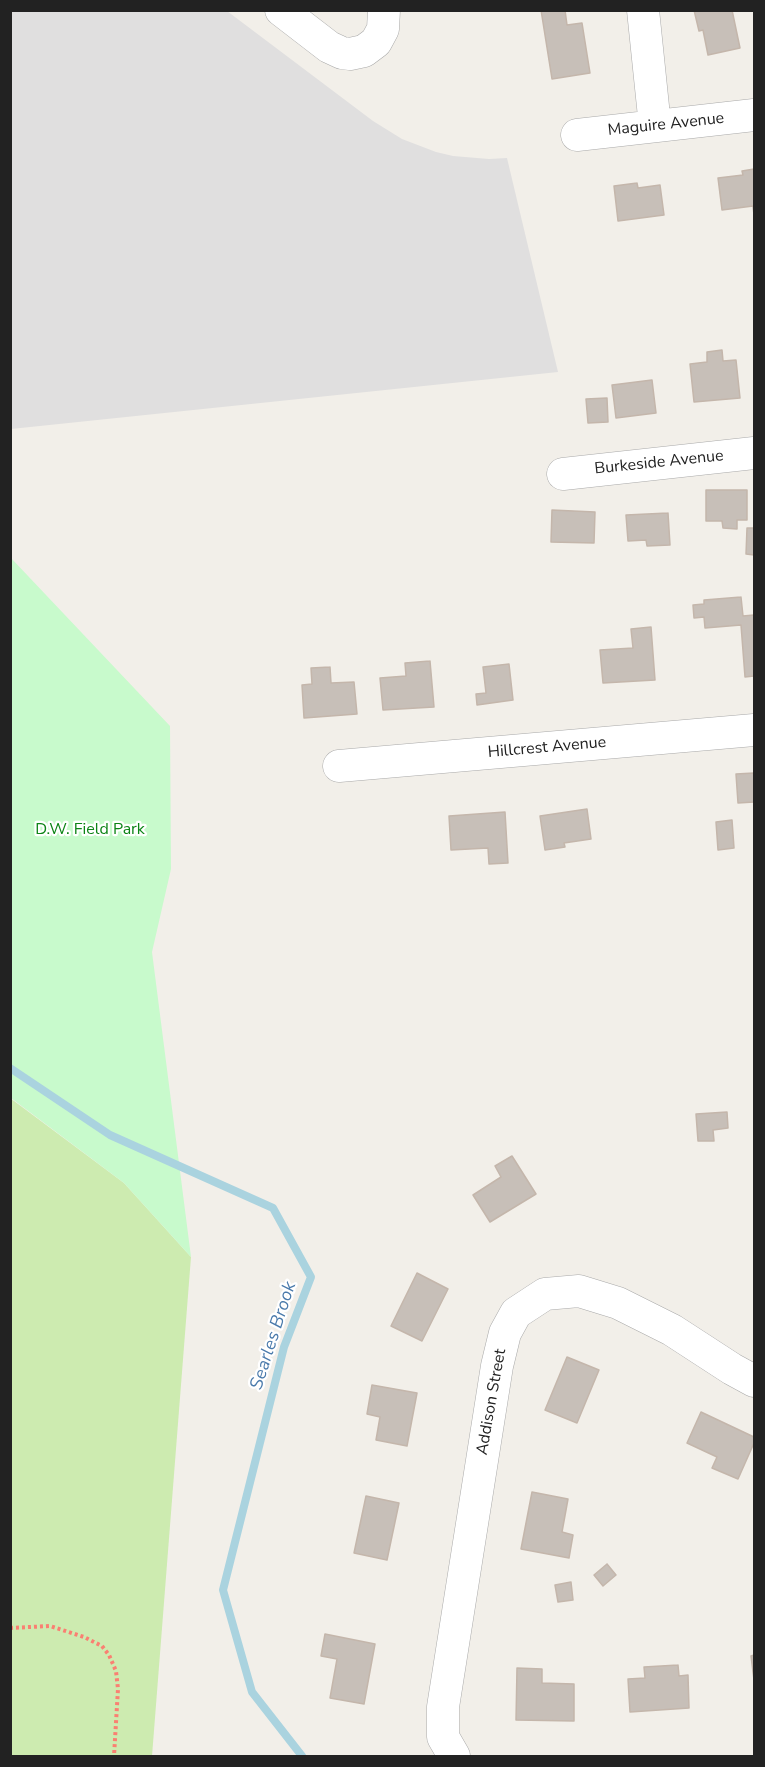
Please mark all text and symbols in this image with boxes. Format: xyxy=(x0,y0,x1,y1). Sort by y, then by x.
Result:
street label: Maguire Avenue xyxy=(607,109,725,141)
street label: Burkeside Avenue xyxy=(594,447,724,479)
street label: Hillcrest Avenue xyxy=(487,733,607,763)
park label: D.W. Field Park xyxy=(35,820,145,840)
water label: Searles Brook xyxy=(246,1279,302,1393)
street label: Addison Street xyxy=(473,1347,511,1457)

